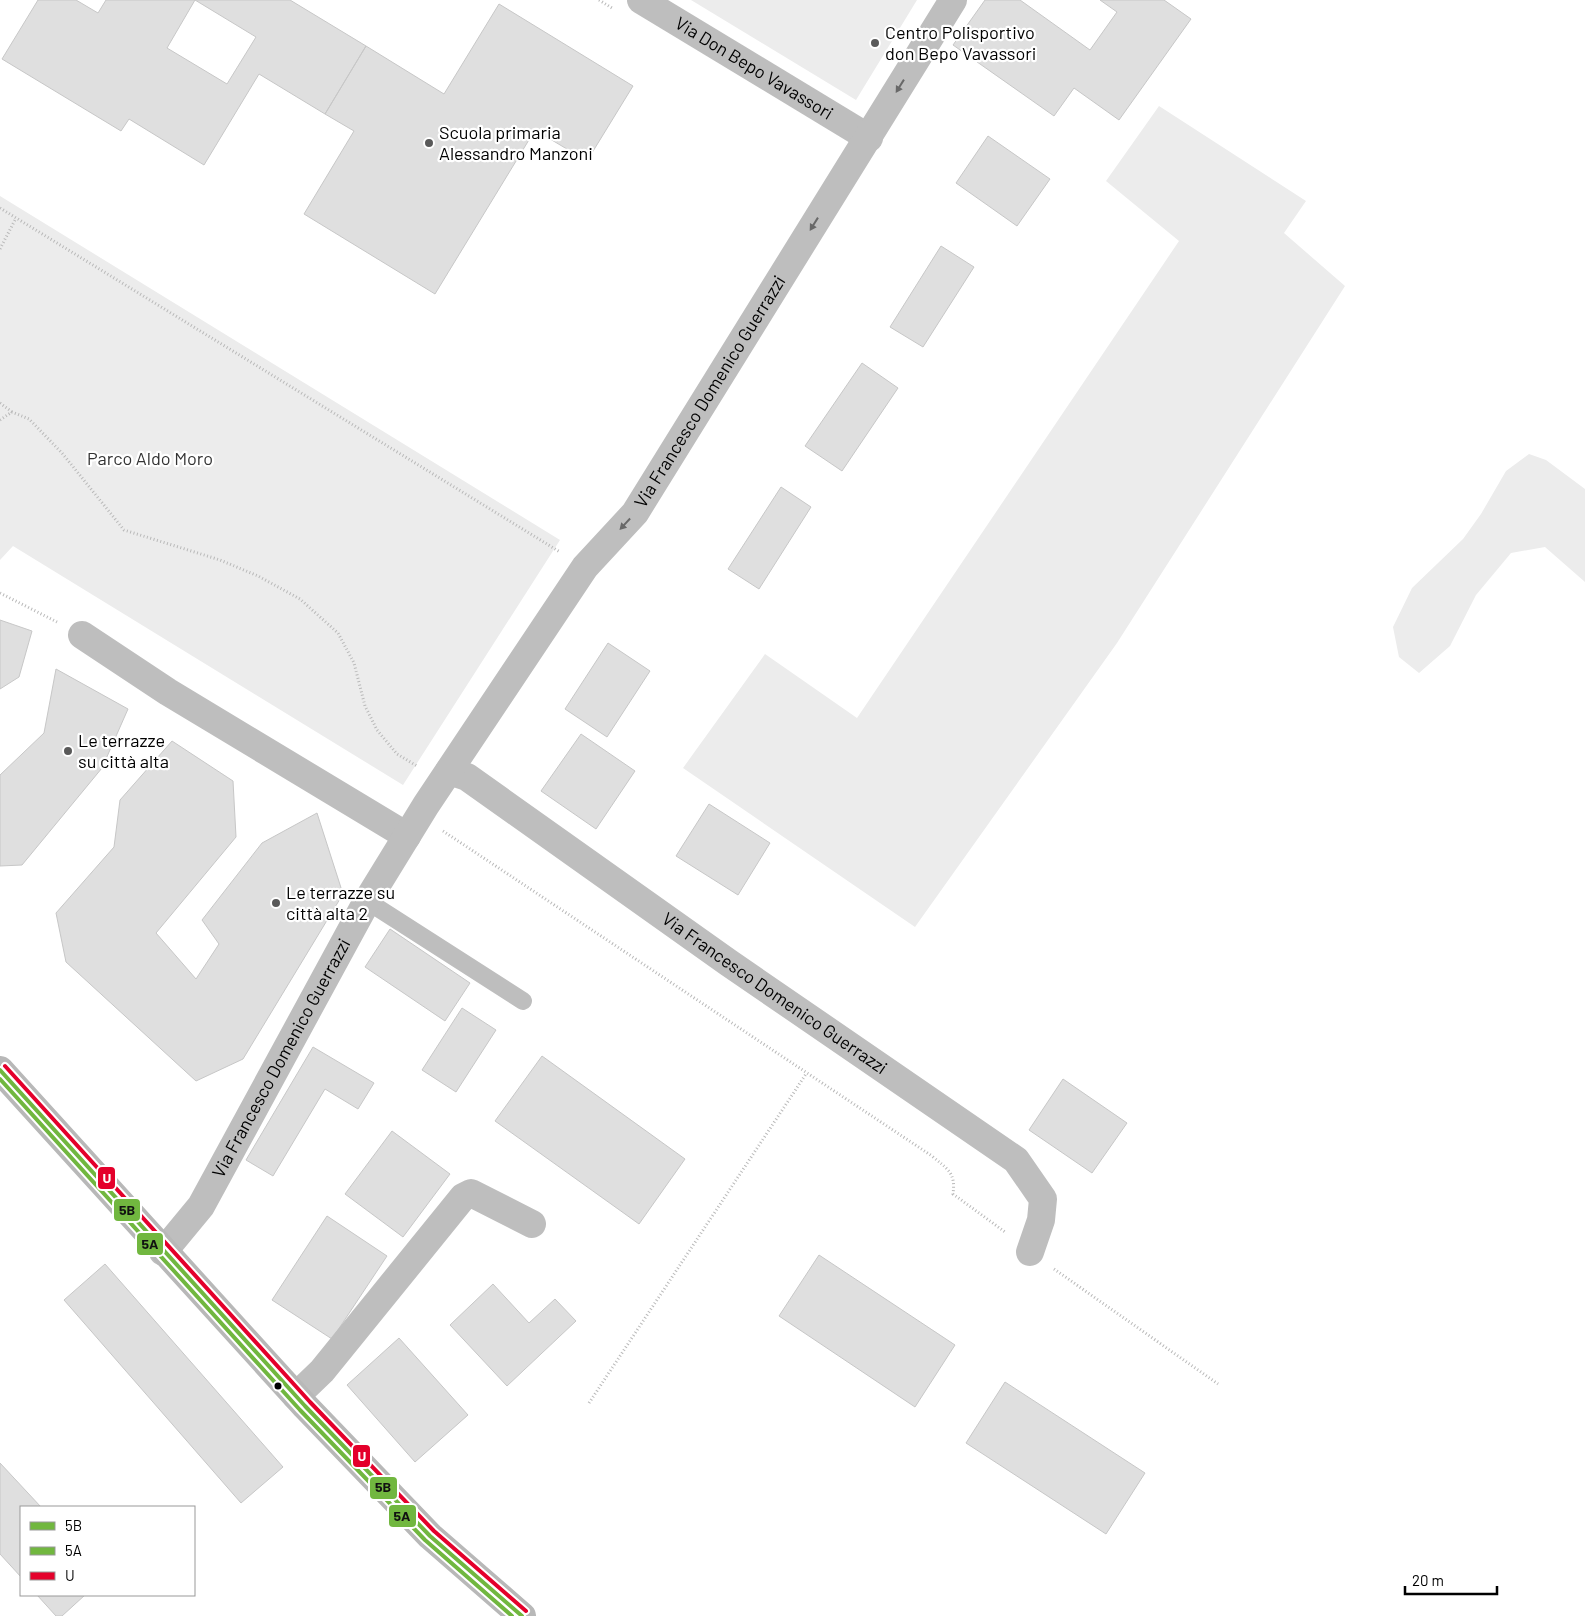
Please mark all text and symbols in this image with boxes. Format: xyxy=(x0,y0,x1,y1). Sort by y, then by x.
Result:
street label: Via Don Bepo Vavassori xyxy=(671,11,837,124)
place label: Centro Polisportivo don Bepo Vavassori xyxy=(885,21,1036,64)
marker: Centro Polisportivo don Bepo Vavassori xyxy=(869,37,881,49)
one-way arrow xyxy=(896,80,905,93)
place label: Scuola primaria Alessandro Manzoni xyxy=(439,121,593,164)
marker: Scuola primaria Alessandro Manzoni xyxy=(423,137,435,149)
one-way arrow xyxy=(810,218,819,231)
street label: Via Francesco Domenico Guerrazzi xyxy=(629,271,790,511)
park label: Parco Aldo Moro xyxy=(87,447,213,469)
one-way arrow xyxy=(619,518,631,530)
place label: Le terrazze su città alta xyxy=(78,729,169,772)
marker: Le terrazze su città alta xyxy=(62,745,74,757)
place label: Le terrazze su città alta 2 xyxy=(286,881,395,924)
marker: Le terrazze su città alta 2 xyxy=(270,897,282,909)
street label: Via Francesco Domenico Guerrazzi xyxy=(658,907,892,1078)
street label: Via Francesco Domenico Guerrazzi xyxy=(207,934,355,1181)
line badge: U xyxy=(97,1166,116,1190)
text: U xyxy=(103,1169,112,1186)
line badge: 5B xyxy=(113,1198,141,1222)
text: 5B xyxy=(119,1201,135,1218)
line badge: 5A xyxy=(136,1232,164,1256)
text: 5A xyxy=(142,1235,159,1252)
unlabelled marker xyxy=(273,1381,283,1391)
line badge: U xyxy=(352,1444,371,1468)
text: U xyxy=(358,1447,367,1464)
line badge: 5B xyxy=(369,1476,398,1500)
text: 5B xyxy=(375,1478,391,1495)
line badge: 5A xyxy=(388,1504,417,1528)
legend xyxy=(20,1506,195,1596)
text: 5A xyxy=(394,1507,411,1524)
text: 5B xyxy=(65,1516,82,1534)
text: 5A xyxy=(65,1541,82,1559)
scale bar xyxy=(1405,1564,1498,1596)
text: U xyxy=(65,1566,75,1584)
text: 20 m xyxy=(1412,1571,1444,1589)

